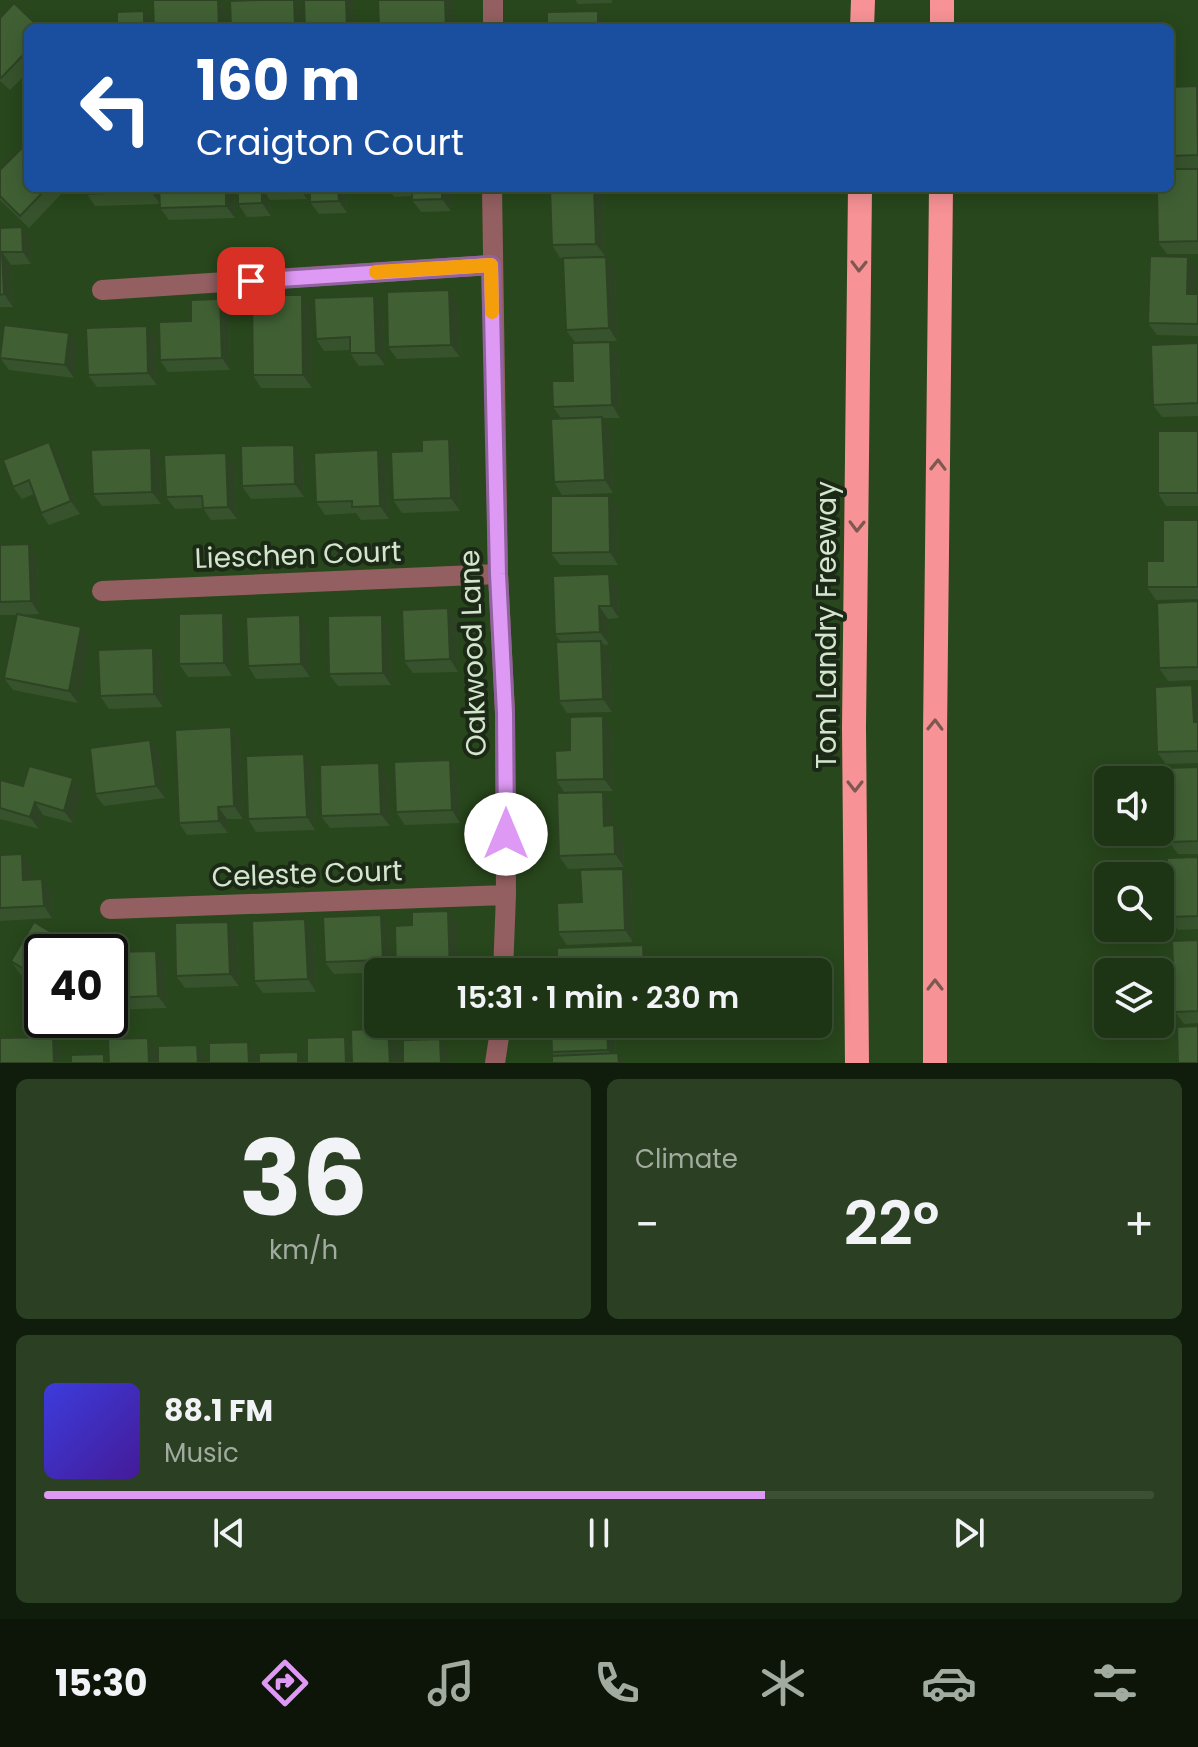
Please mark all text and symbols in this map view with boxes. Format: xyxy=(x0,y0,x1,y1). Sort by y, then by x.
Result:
text: 160 m xyxy=(196,41,360,120)
icon: left xyxy=(64,56,168,160)
text: Craigton Court xyxy=(196,117,464,168)
pin xyxy=(217,247,285,315)
icon: arrive xyxy=(229,259,273,303)
one-way arrow xyxy=(850,260,868,273)
one-way arrow xyxy=(929,458,947,471)
street label: Tom Landry Freeway xyxy=(807,481,846,769)
one-way arrow xyxy=(848,520,865,533)
street label: Lieschen Court xyxy=(194,532,402,578)
street label: Oakwood Lane xyxy=(450,549,496,757)
one-way arrow xyxy=(926,718,944,731)
map controls xyxy=(1094,766,1174,1038)
button: sound xyxy=(1094,766,1174,846)
one-way arrow xyxy=(846,780,864,793)
position arrow xyxy=(464,792,548,876)
street label: Celeste Court xyxy=(211,851,403,897)
button: search xyxy=(1094,862,1174,942)
speed limit sign: 40 xyxy=(24,934,128,1038)
button: layers xyxy=(1094,958,1174,1038)
text: 15:31 · 1 min · 230 m xyxy=(457,976,739,1019)
one-way arrow xyxy=(926,978,944,991)
text: 36 xyxy=(239,1106,368,1251)
text: Climate xyxy=(635,1141,738,1177)
text: 22° xyxy=(844,1182,939,1266)
text: − xyxy=(635,1194,659,1255)
text: + xyxy=(1124,1194,1154,1255)
text: km/h xyxy=(269,1232,338,1268)
text: 88.1 FM xyxy=(164,1389,273,1432)
text: Music xyxy=(164,1435,239,1471)
icon: previous xyxy=(207,1511,251,1555)
icon: pause xyxy=(577,1511,621,1555)
icon: next xyxy=(947,1511,991,1555)
icon: directions xyxy=(257,1655,313,1711)
icon: music xyxy=(423,1655,479,1711)
icon: phone xyxy=(589,1655,645,1711)
icon: climate xyxy=(755,1655,811,1711)
icon: car xyxy=(921,1655,977,1711)
icon: filters xyxy=(1087,1655,1143,1711)
text: 15:30 xyxy=(55,1658,147,1709)

